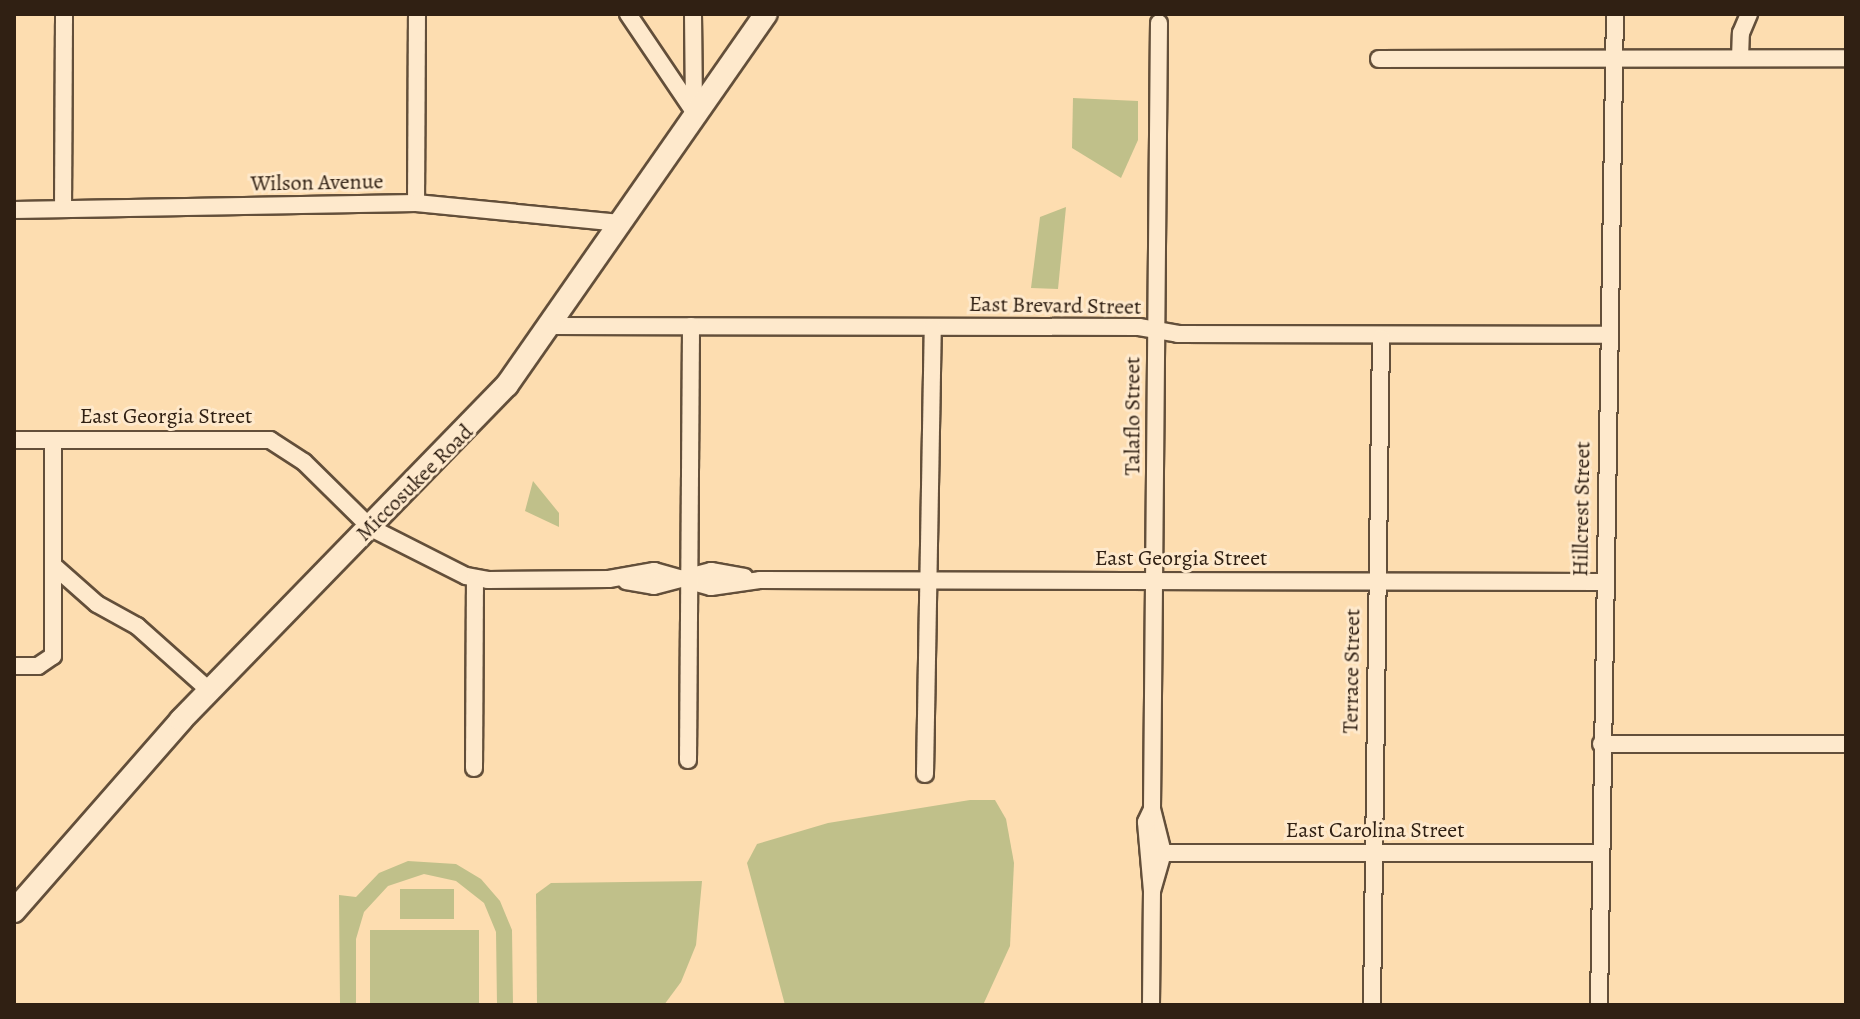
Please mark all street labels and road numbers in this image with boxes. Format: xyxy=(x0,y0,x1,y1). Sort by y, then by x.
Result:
street label: Wilson Avenue xyxy=(250,169,384,197)
street label: East Brevard Street xyxy=(969,291,1141,321)
street label: Talaflo Street xyxy=(1120,357,1146,475)
street label: East Georgia Street xyxy=(80,404,252,430)
street label: Miccosukee Road xyxy=(351,419,479,547)
street label: Hillcrest Street xyxy=(1568,441,1596,577)
street label: East Georgia Street xyxy=(1095,546,1267,572)
street label: Terrace Street xyxy=(1338,608,1366,734)
street label: East Carolina Street xyxy=(1286,818,1464,844)

